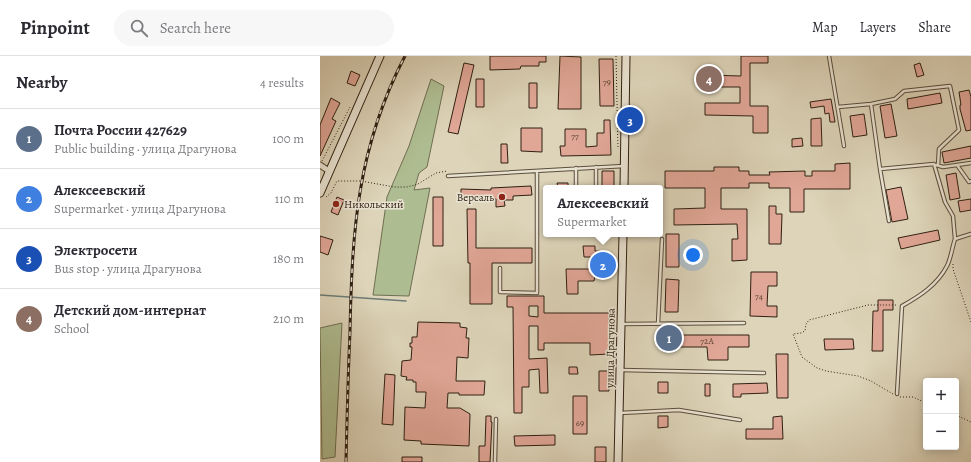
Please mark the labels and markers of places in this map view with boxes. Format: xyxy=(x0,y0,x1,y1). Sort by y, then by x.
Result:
pin: 4 xyxy=(696,64,722,94)
pin: 3 xyxy=(617,105,643,135)
place label: Версаль xyxy=(457,190,494,205)
marker: Версаль xyxy=(497,192,507,202)
place label: Никольский xyxy=(344,197,403,212)
marker: Никольский xyxy=(331,199,341,209)
pin: 2 xyxy=(590,250,616,280)
pin: 1 xyxy=(656,323,682,353)

